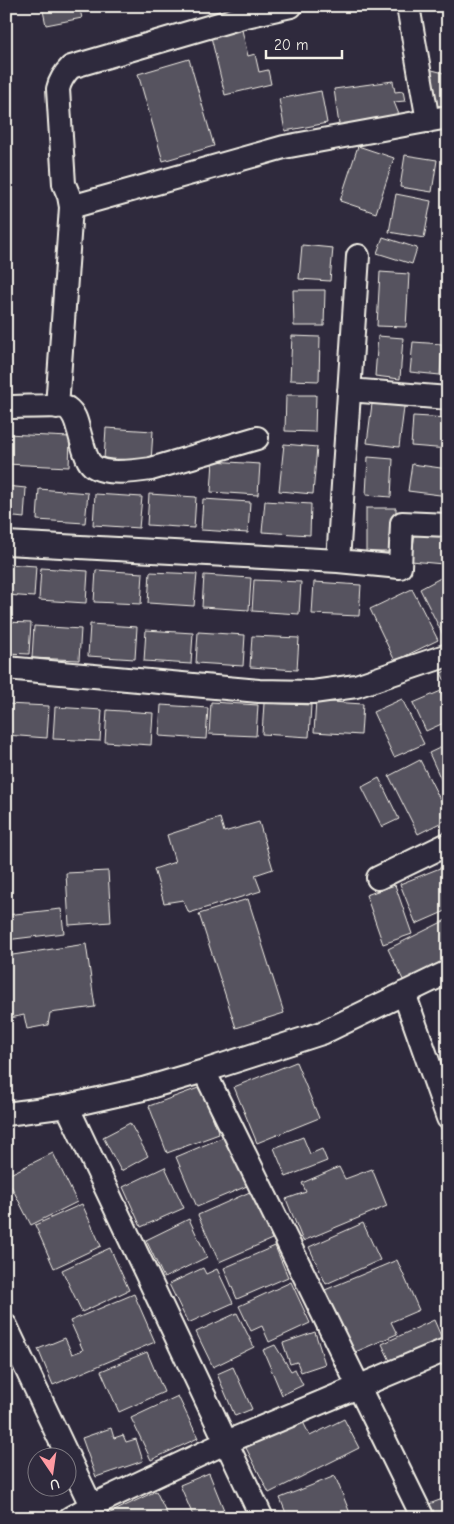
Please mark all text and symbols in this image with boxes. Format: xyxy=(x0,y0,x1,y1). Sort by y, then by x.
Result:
scale bar xyxy=(266,28,343,60)
text: 20 m xyxy=(274,36,308,54)
north arrow xyxy=(28,1446,78,1496)
text: U xyxy=(48,1475,61,1494)

